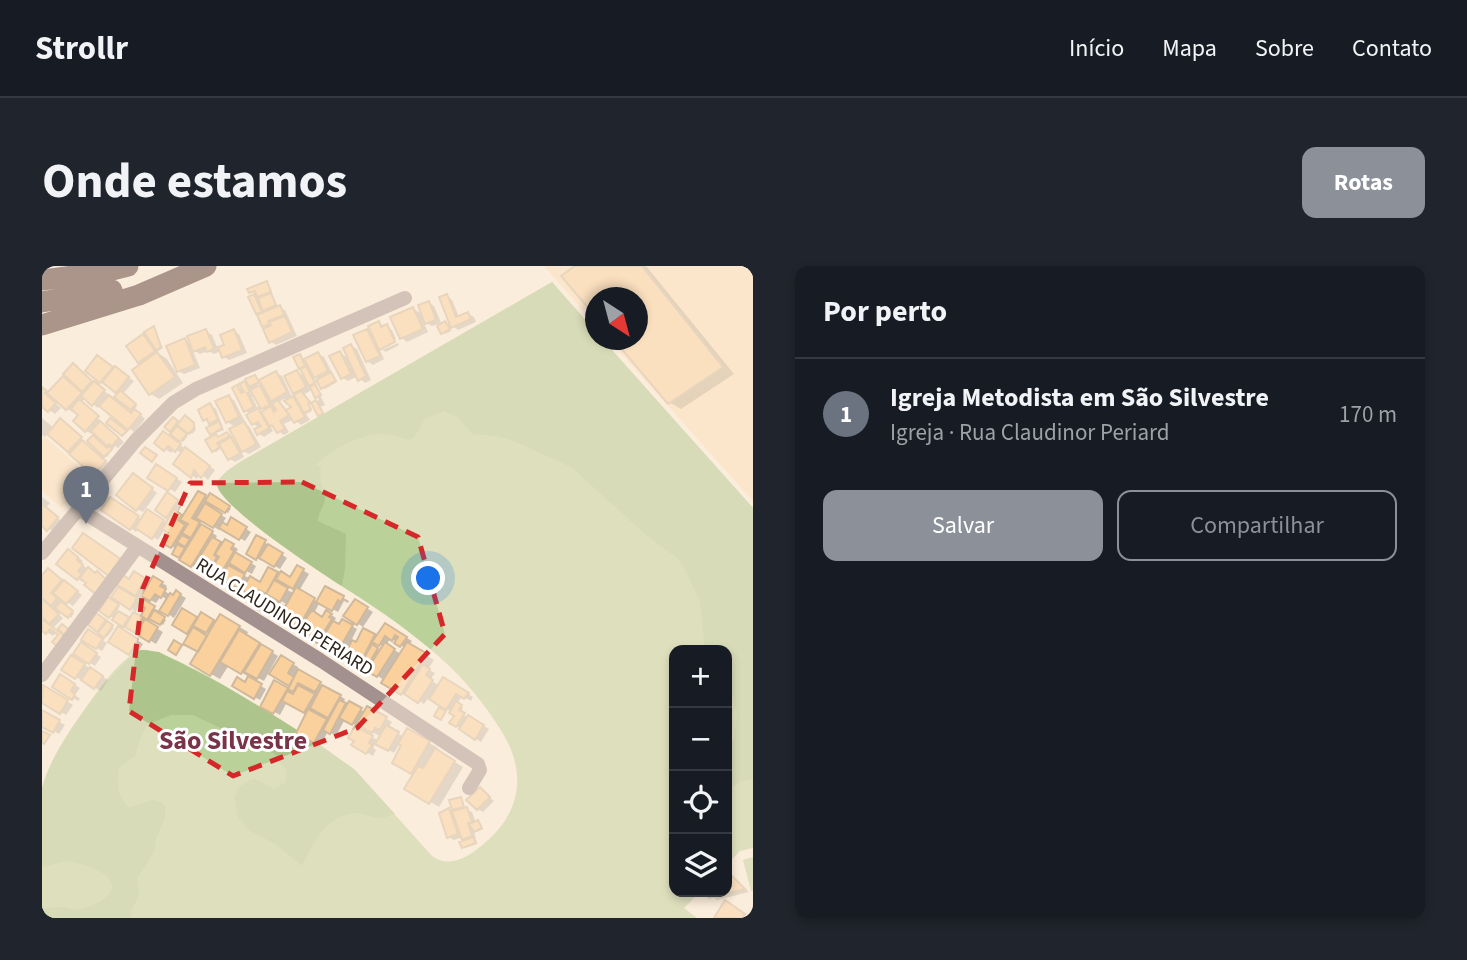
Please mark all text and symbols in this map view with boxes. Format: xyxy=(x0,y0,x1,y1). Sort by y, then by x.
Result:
text: Strollr xyxy=(35,25,128,72)
text: Início xyxy=(1069,31,1124,66)
text: Mapa xyxy=(1162,31,1217,66)
text: Sobre xyxy=(1255,31,1314,66)
text: Contato xyxy=(1352,31,1432,66)
text: Onde estamos xyxy=(42,147,347,217)
button: Rotas xyxy=(1302,147,1425,218)
north arrow xyxy=(585,287,648,350)
text: Por perto xyxy=(823,290,947,333)
text: Igreja Metodista em São Silvestre xyxy=(890,379,1269,416)
text: 1 xyxy=(840,398,852,431)
text: 170 m xyxy=(1339,398,1397,431)
text: Igreja · Rua Claudinor Periard xyxy=(890,416,1170,449)
pin: 1 xyxy=(63,466,109,524)
button: Salvar xyxy=(823,490,1103,561)
button: Compartilhar xyxy=(1117,490,1397,561)
street label: RUA CLAUDINOR PERIARD xyxy=(190,552,378,683)
your location xyxy=(411,561,445,595)
map controls xyxy=(669,645,732,897)
button: + xyxy=(669,645,732,708)
button: − xyxy=(669,708,732,771)
district label: São Silvestre xyxy=(159,722,307,759)
button: locate xyxy=(669,771,732,834)
button: layers xyxy=(669,834,732,897)

